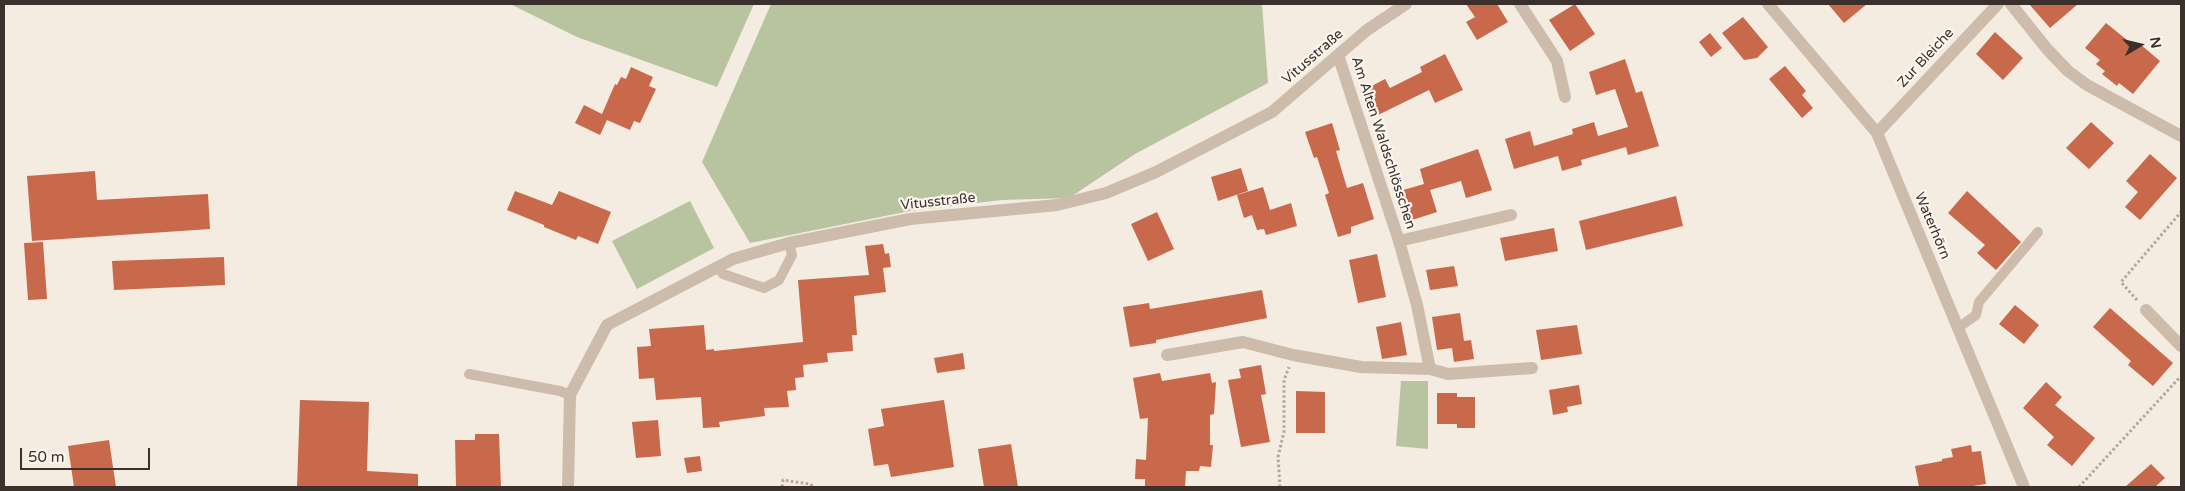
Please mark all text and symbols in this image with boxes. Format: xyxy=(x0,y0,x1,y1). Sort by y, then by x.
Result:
north arrow xyxy=(2115,20,2165,70)
street label: Zur Bleiche xyxy=(1894,25,1958,91)
street label: Vitusstraße xyxy=(1279,26,1347,88)
text: N xyxy=(2146,36,2165,49)
street label: Am Alten Waldschlösschen xyxy=(1347,55,1419,231)
street label: Vitusstraße xyxy=(900,190,976,214)
street label: Waterhörn xyxy=(1910,190,1954,262)
scale bar xyxy=(22,438,152,470)
text: 50 m xyxy=(28,448,65,466)

